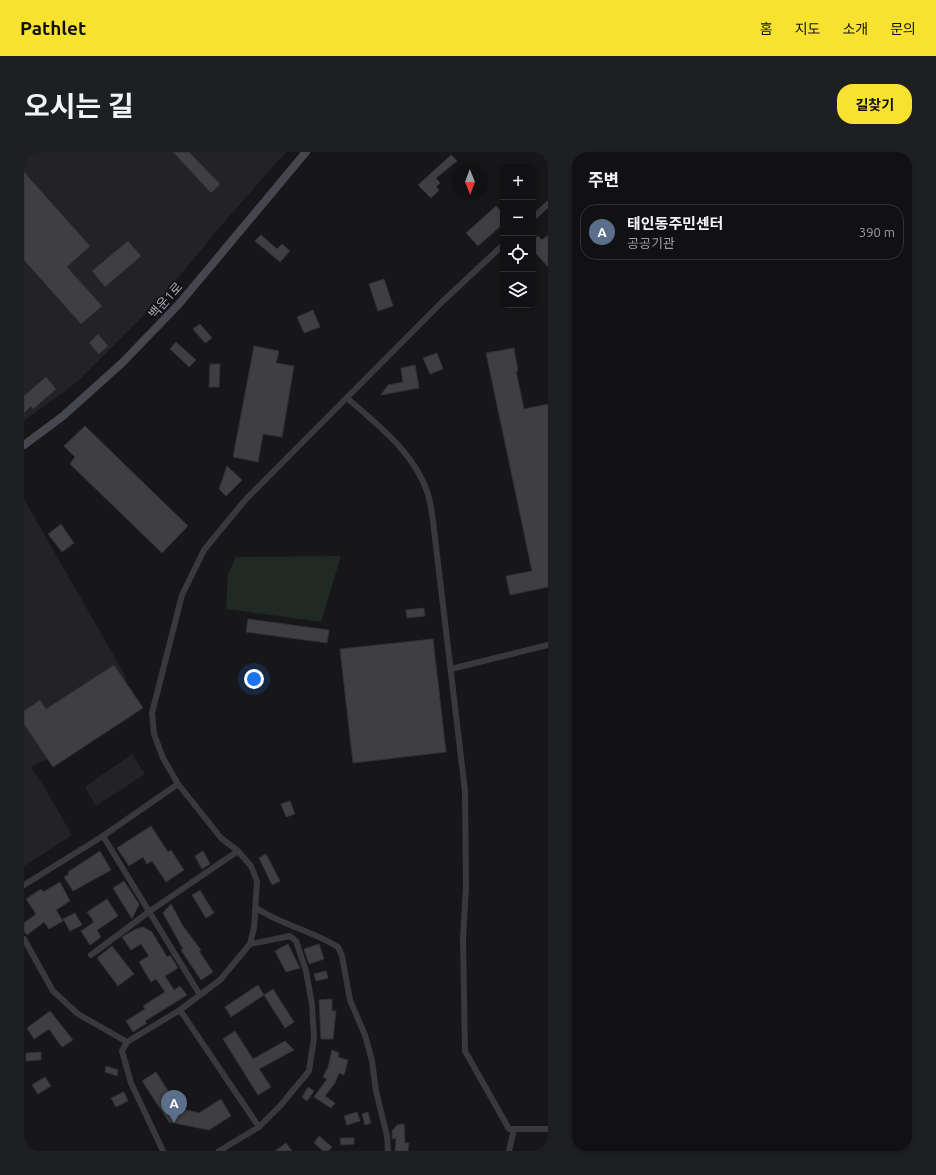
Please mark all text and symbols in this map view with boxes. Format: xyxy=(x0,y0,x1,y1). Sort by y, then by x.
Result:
text: Pathlet xyxy=(20,17,86,39)
text: 홈 xyxy=(760,21,773,37)
text: 지도 xyxy=(795,21,820,37)
text: 소개 xyxy=(842,21,868,37)
text: 문의 xyxy=(890,21,916,37)
button: 길찾기 xyxy=(837,84,912,124)
text: 오시는 길 xyxy=(24,90,134,121)
north arrow xyxy=(452,164,488,200)
map controls xyxy=(500,164,536,308)
button: + xyxy=(500,164,536,200)
text: 주변 xyxy=(588,170,619,189)
button: − xyxy=(500,200,536,236)
text: 태인동주민센터 xyxy=(627,215,724,232)
text: A xyxy=(597,225,607,239)
text: 390 m xyxy=(859,225,895,239)
button: locate xyxy=(500,236,536,272)
text: 공공기관 xyxy=(627,236,675,250)
button: layers xyxy=(500,272,536,308)
street label: 백운1로 xyxy=(145,279,185,321)
your location xyxy=(244,669,264,689)
pin: A xyxy=(161,1090,187,1123)

